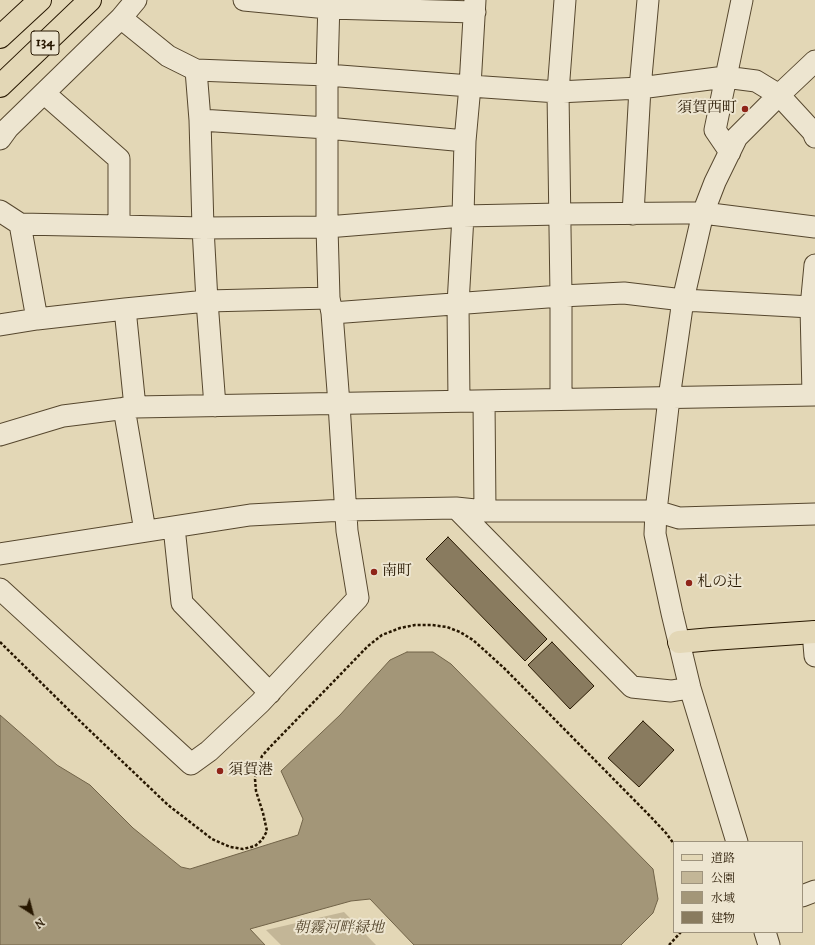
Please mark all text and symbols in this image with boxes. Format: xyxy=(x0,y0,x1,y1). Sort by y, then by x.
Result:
road number: 134 xyxy=(31,31,59,55)
place label: 須賀西町 xyxy=(677,100,737,118)
marker: 須賀西町 xyxy=(740,104,750,114)
place label: 南町 xyxy=(382,563,412,581)
marker: 南町 xyxy=(369,567,379,577)
place label: 札の辻 xyxy=(697,574,742,592)
marker: 札の辻 xyxy=(684,578,694,588)
place label: 須賀港 xyxy=(228,762,273,780)
marker: 須賀港 xyxy=(215,766,225,776)
legend xyxy=(673,841,803,933)
text: 道路 xyxy=(711,851,735,866)
text: 公園 xyxy=(711,871,735,886)
text: 水域 xyxy=(711,891,735,906)
north arrow xyxy=(12,893,52,933)
text: 建物 xyxy=(711,911,735,926)
text: N xyxy=(31,914,47,931)
park label: 朝霧河畔緑地 xyxy=(294,920,384,938)

